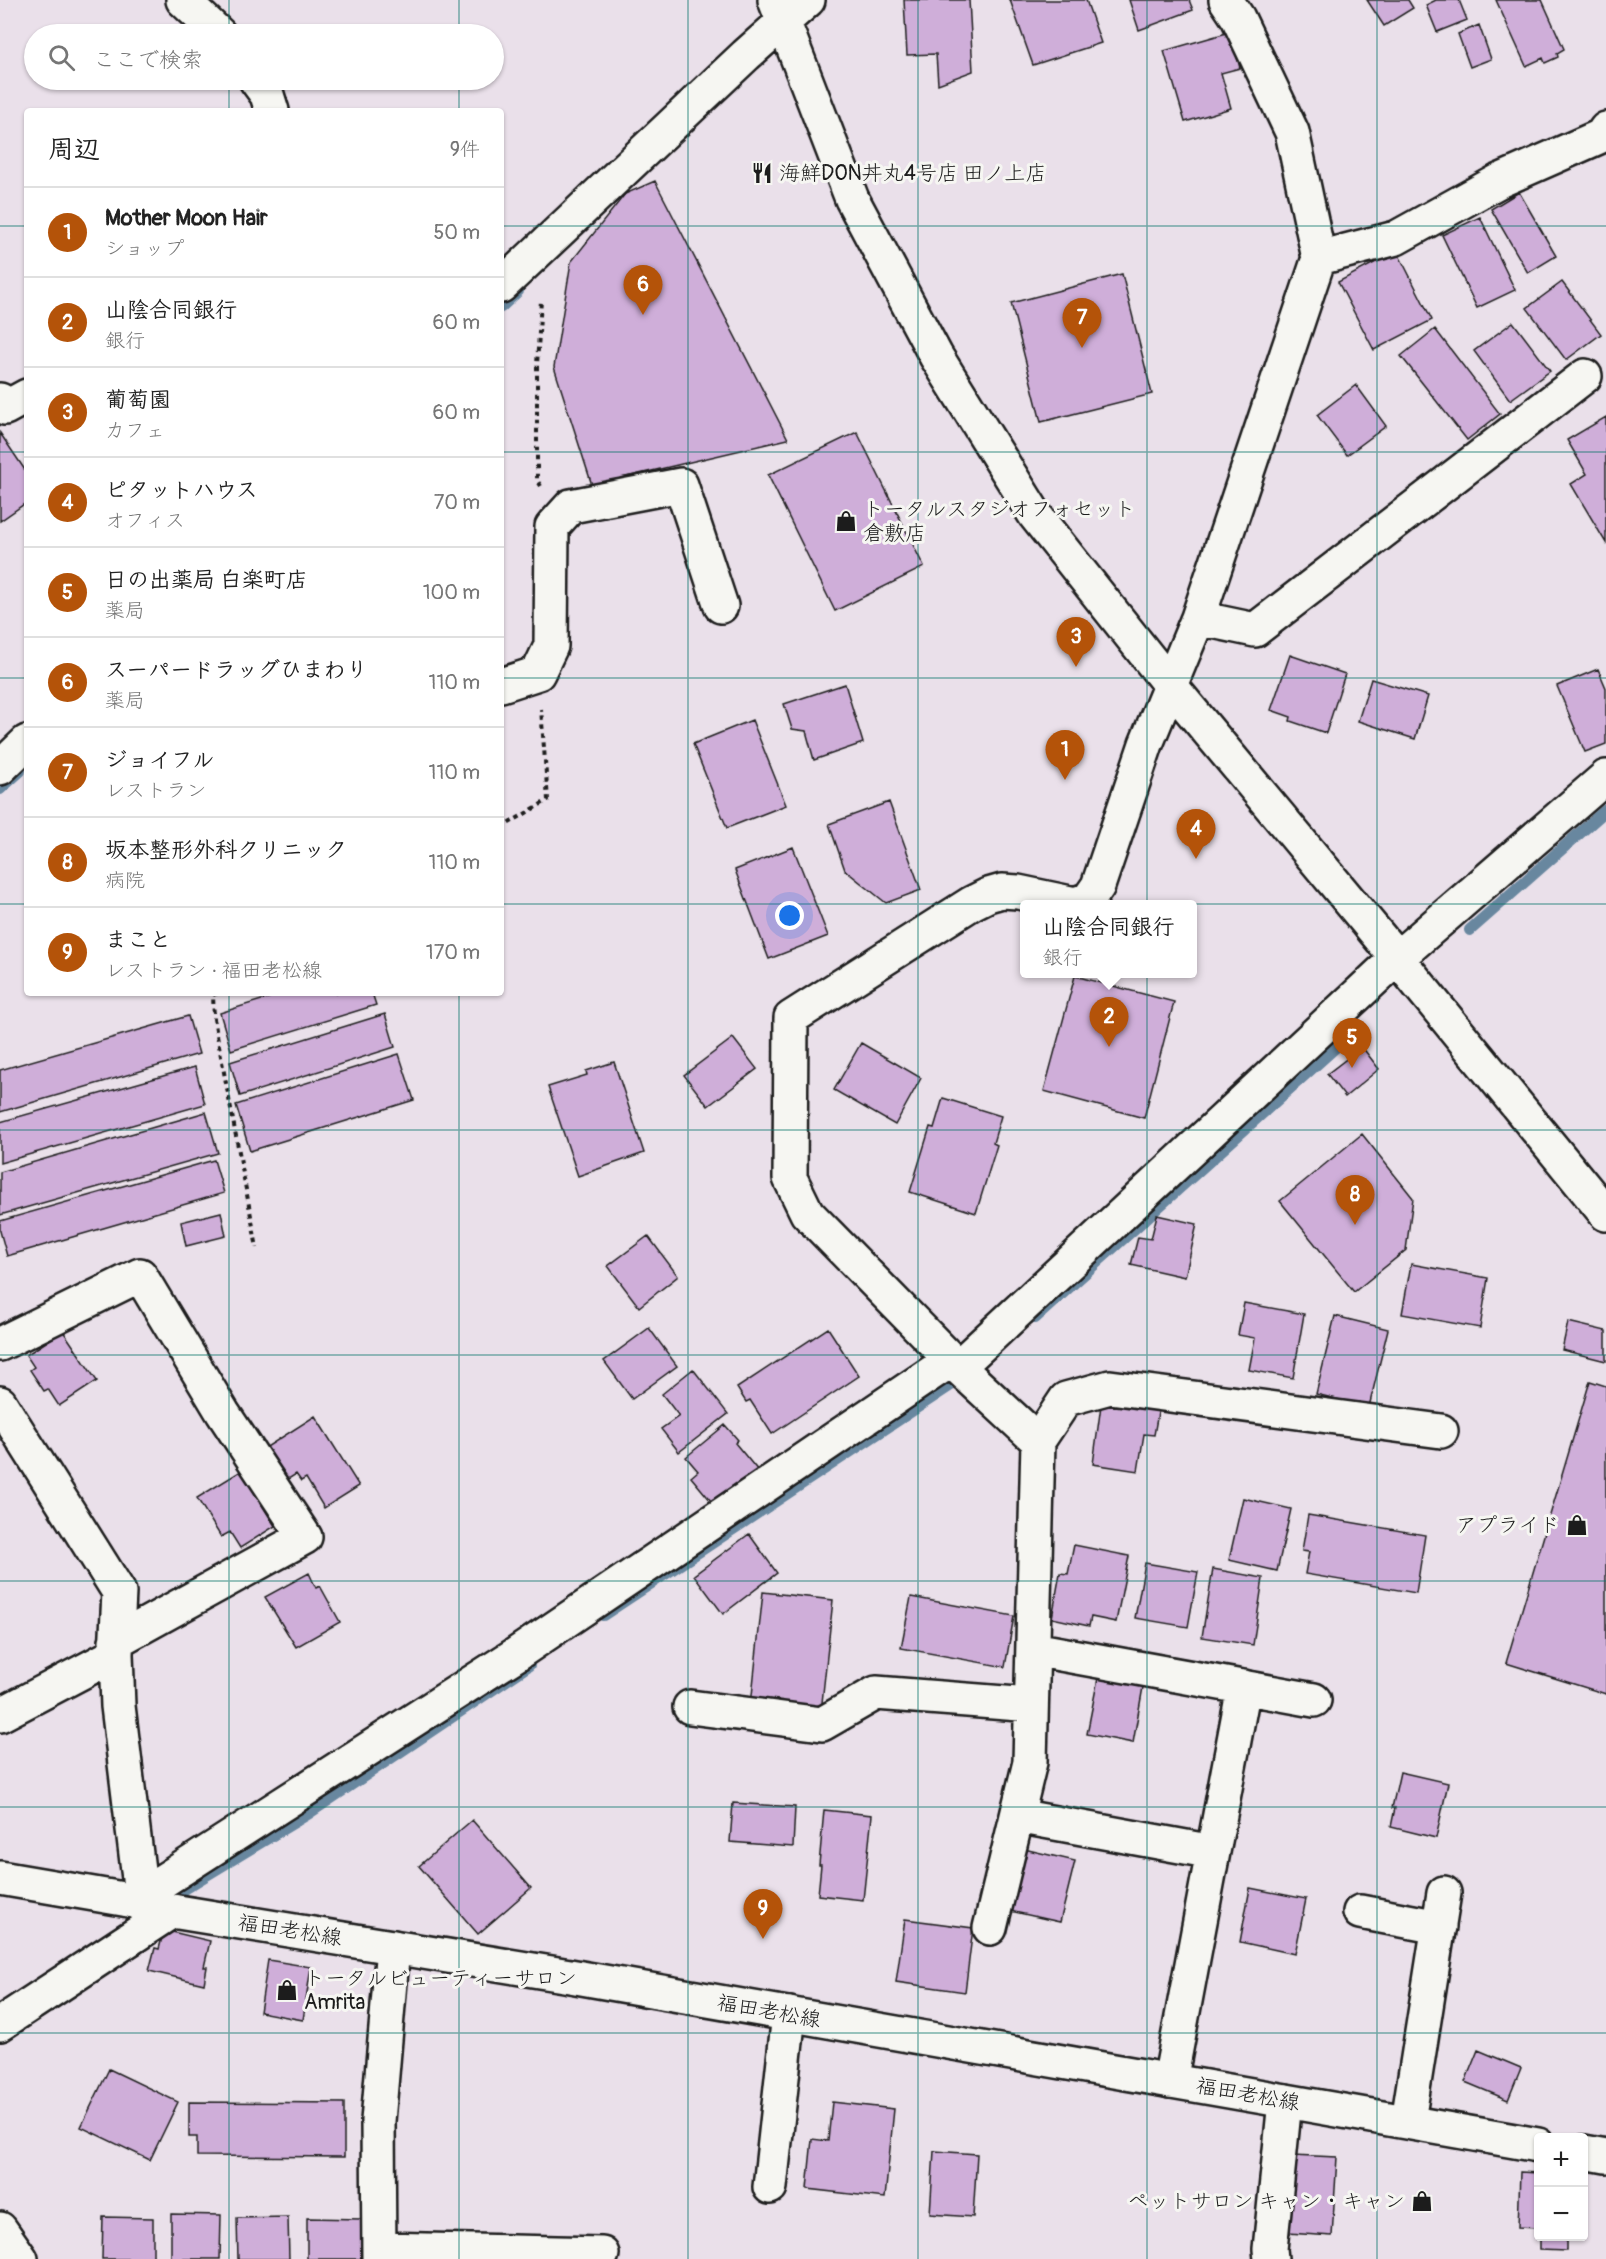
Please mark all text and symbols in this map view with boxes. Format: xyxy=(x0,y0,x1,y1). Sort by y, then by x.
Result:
search box xyxy=(24,24,504,90)
icon: search xyxy=(45,41,78,74)
text: ここで検索 xyxy=(93,46,203,74)
text: 周辺 xyxy=(48,134,100,166)
text: 9件 xyxy=(450,137,480,162)
place label: 海鮮DON丼丸4号店 田ノ上店 xyxy=(779,160,1046,187)
restaurant icon: 海鮮DON丼丸4号店 田ノ上店 xyxy=(750,161,774,185)
text: Mother Moon Hair xyxy=(105,204,268,232)
text: 1 xyxy=(64,220,71,245)
text: 50 m xyxy=(433,220,480,245)
text: ショップ xyxy=(105,236,184,261)
pin: 6 xyxy=(624,266,662,315)
text: 山陰合同銀行 xyxy=(105,296,237,324)
pin: 7 xyxy=(1062,298,1102,348)
text: 2 xyxy=(62,310,73,335)
text: 60 m xyxy=(433,310,480,335)
text: 銀行 xyxy=(105,328,145,353)
text: 葡萄園 xyxy=(105,386,171,414)
text: 3 xyxy=(62,400,73,425)
text: 60 m xyxy=(433,400,480,425)
text: カフェ xyxy=(105,418,165,443)
text: ピタットハウス xyxy=(105,476,258,504)
text: 4 xyxy=(62,490,73,515)
text: 70 m xyxy=(434,490,480,515)
place label: トータルスタジオフォセット 倉敷店 xyxy=(863,496,1136,547)
text: オフィス xyxy=(105,508,185,533)
shop icon: トータルスタジオフォセット 倉敷店 xyxy=(834,509,858,533)
text: 日の出薬局 白楽町店 xyxy=(105,566,308,594)
text: 5 xyxy=(62,580,73,605)
text: 100 m xyxy=(423,580,480,605)
text: 薬局 xyxy=(105,598,145,623)
pin: 3 xyxy=(1056,618,1096,667)
text: スーパードラッグひまわり xyxy=(105,656,368,684)
text: 6 xyxy=(62,670,73,695)
text: 110 m xyxy=(429,670,480,695)
text: 薬局 xyxy=(105,688,145,713)
pin: 1 xyxy=(1046,730,1084,780)
text: ジョイフル xyxy=(105,746,215,774)
text: 7 xyxy=(62,760,73,785)
text: 110 m xyxy=(429,760,480,785)
text: レストラン xyxy=(105,778,207,803)
pin: 4 xyxy=(1176,810,1216,859)
text: 坂本整形外科クリニック xyxy=(105,836,347,864)
text: 8 xyxy=(62,850,73,875)
text: 110 m xyxy=(429,850,480,875)
text: 病院 xyxy=(105,868,145,893)
popup xyxy=(1020,900,1197,978)
your location xyxy=(775,901,804,930)
text: 山陰合同銀行 xyxy=(1042,913,1175,941)
text: まこと xyxy=(105,926,171,954)
text: 9 xyxy=(62,940,73,965)
text: 170 m xyxy=(426,940,480,965)
text: 銀行 xyxy=(1042,945,1082,970)
text: レストラン · 福田老松線 xyxy=(105,958,322,983)
pin: 2 xyxy=(1090,998,1128,1047)
pin: 5 xyxy=(1332,1018,1372,1068)
pin: 8 xyxy=(1336,1176,1374,1225)
place label: アプライド xyxy=(1456,1512,1560,1539)
shop icon: アプライド xyxy=(1565,1513,1589,1537)
pin: 9 xyxy=(744,1890,783,1939)
street label: 福田老松線 xyxy=(236,1909,344,1952)
place label: トータルビューティーサロン Amrita xyxy=(304,1965,577,2016)
shop icon: トータルビューティーサロン Amrita xyxy=(275,1978,299,2002)
street label: 福田老松線 xyxy=(715,1989,823,2034)
street label: 福田老松線 xyxy=(1194,2072,1302,2117)
map controls xyxy=(1534,2133,1588,2241)
button: + xyxy=(1534,2133,1588,2187)
button: − xyxy=(1534,2187,1588,2241)
place label: ペットサロン キャン・キャン xyxy=(1127,2188,1405,2215)
shop icon: ペットサロン キャン・キャン xyxy=(1410,2189,1434,2213)

